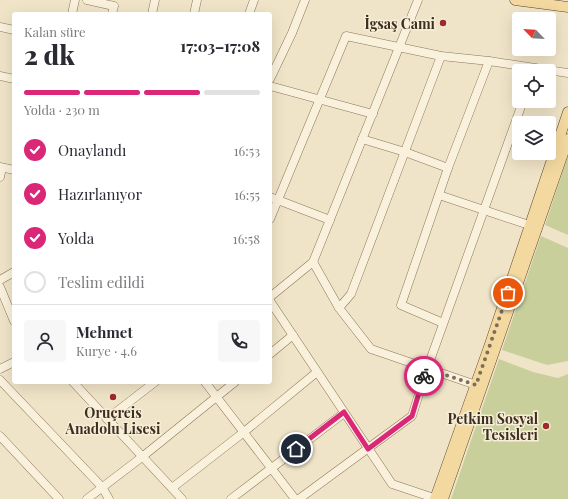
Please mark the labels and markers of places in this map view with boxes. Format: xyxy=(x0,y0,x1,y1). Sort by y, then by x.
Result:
place label: İgsaş Cami xyxy=(365,14,436,33)
marker: İgsaş Cami xyxy=(438,18,448,28)
pin xyxy=(491,276,525,310)
marker: Oruçreis Anadolu Lisesi xyxy=(108,392,118,402)
place label: Oruçreis Anadolu Lisesi xyxy=(65,403,161,438)
place label: Petkim Sosyal Tesisleri xyxy=(447,409,539,444)
marker: Petkim Sosyal Tesisleri xyxy=(541,421,551,431)
pin xyxy=(279,432,313,466)

